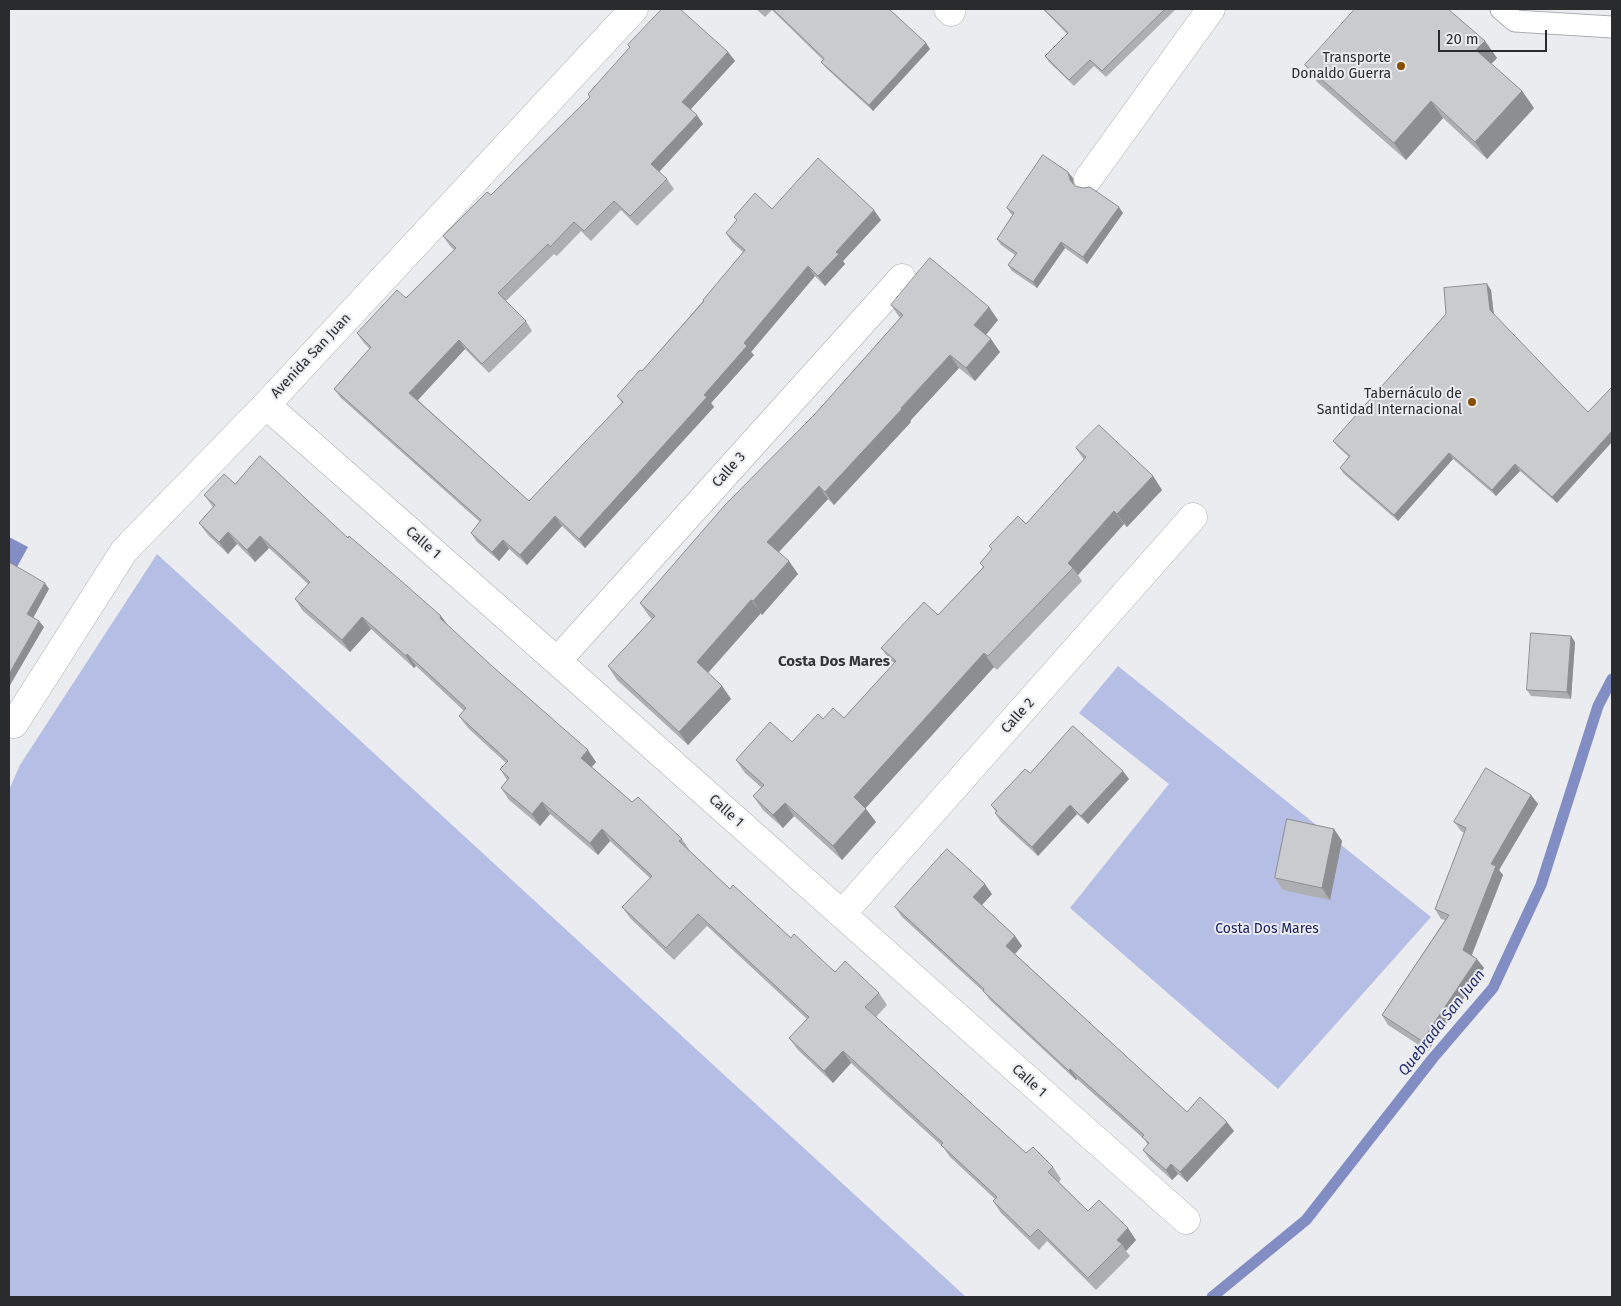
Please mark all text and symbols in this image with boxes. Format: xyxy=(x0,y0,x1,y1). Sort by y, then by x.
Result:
scale bar xyxy=(1441,20,1550,52)
text: 20 m xyxy=(1446,30,1479,48)
place label: Transporte Donaldo Guerra xyxy=(1291,50,1391,82)
marker: Transporte Donaldo Guerra xyxy=(1395,60,1407,72)
street label: Avenida San Juan xyxy=(267,310,355,402)
place label: Tabernáculo de Santidad Internacional xyxy=(1317,386,1462,418)
marker: Tabernáculo de Santidad Internacional xyxy=(1466,396,1478,408)
street label: Calle 3 xyxy=(709,449,749,491)
street label: Calle 1 xyxy=(402,523,444,563)
district label: Costa Dos Mares xyxy=(778,653,890,671)
street label: Calle 2 xyxy=(998,695,1038,737)
street label: Calle 1 xyxy=(705,791,747,831)
park label: Costa Dos Mares xyxy=(1215,921,1319,937)
water label: Quebrada San Juan xyxy=(1395,966,1489,1080)
street label: Calle 1 xyxy=(1008,1061,1050,1101)

